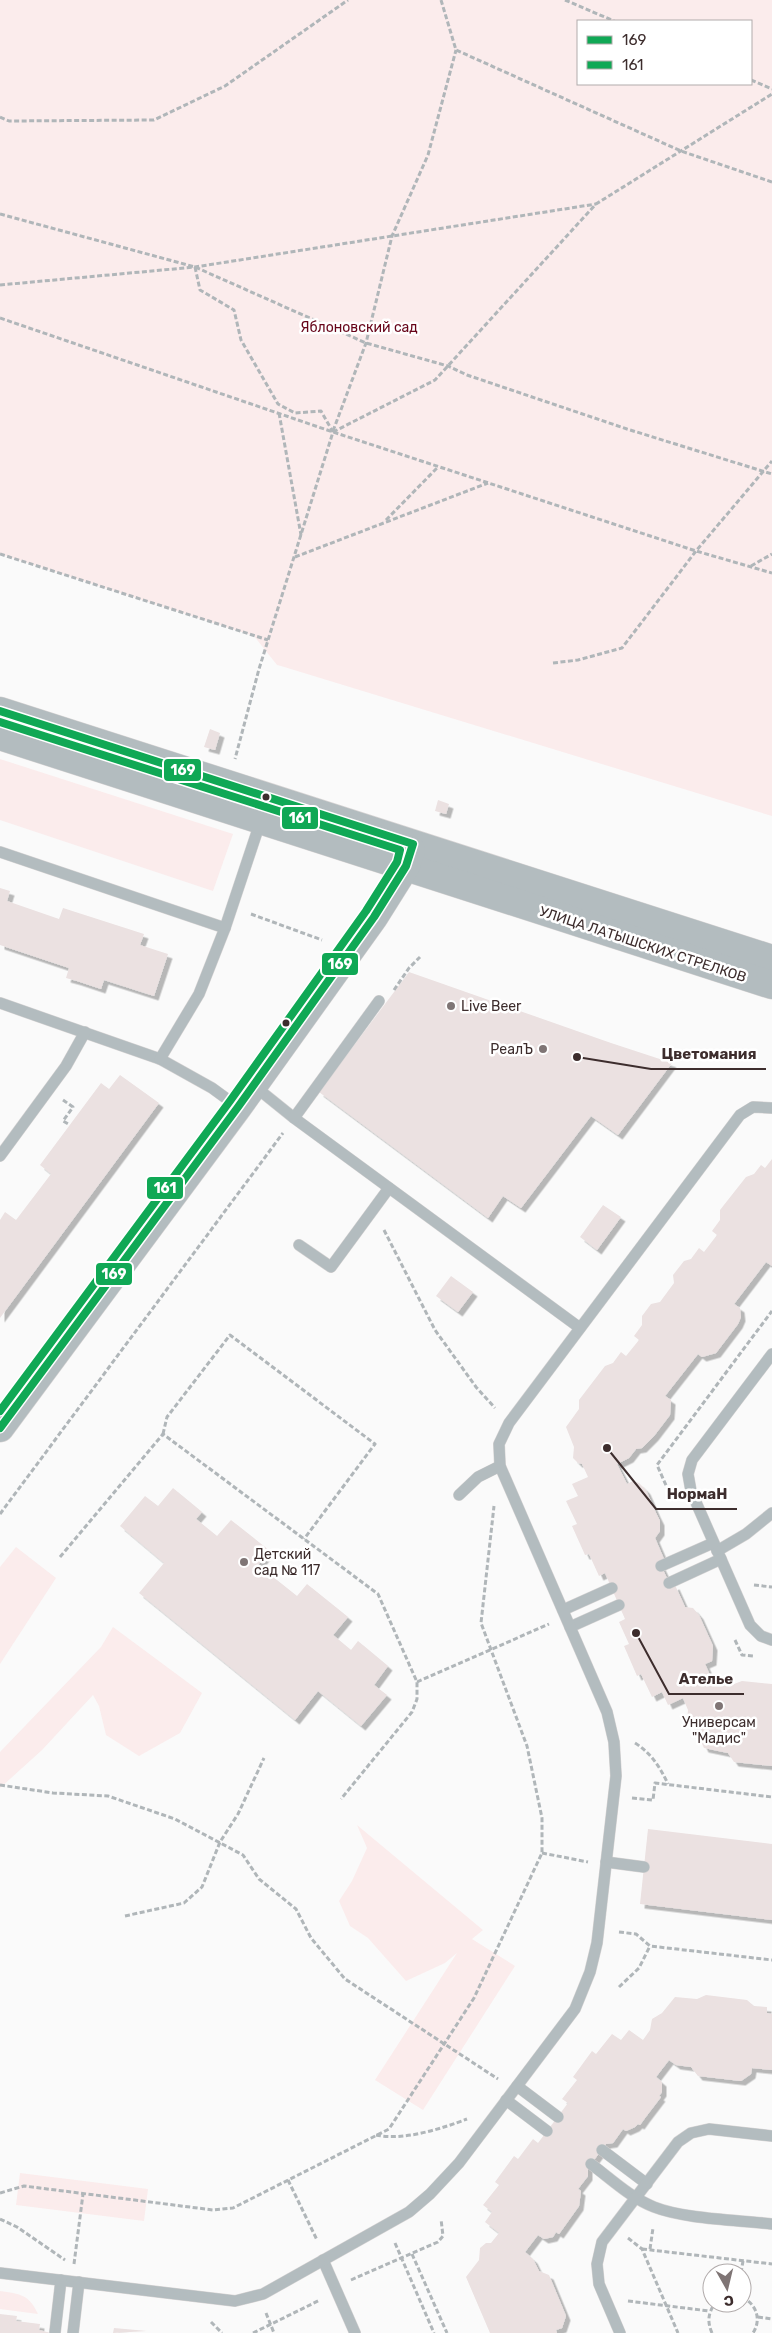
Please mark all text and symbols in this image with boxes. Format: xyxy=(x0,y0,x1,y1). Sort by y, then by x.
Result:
legend xyxy=(577,20,752,85)
text: 169 xyxy=(622,31,646,49)
text: 161 xyxy=(622,56,644,74)
park label: Яблоновский сад xyxy=(300,319,418,336)
line badge: 169 xyxy=(163,758,202,782)
text: 169 xyxy=(170,762,196,779)
unlabelled marker xyxy=(261,792,271,802)
line badge: 161 xyxy=(281,806,319,830)
text: 161 xyxy=(289,810,311,827)
street label: УЛИЦА ЛАТЫШСКИХ СТРЕЛКОВ xyxy=(537,903,748,986)
line badge: 169 xyxy=(321,952,359,976)
text: 169 xyxy=(327,956,353,973)
place label: Live Beer xyxy=(461,998,522,1015)
marker: Live Beer xyxy=(445,1000,457,1012)
unlabelled marker xyxy=(281,1018,291,1028)
callout: Цветомания xyxy=(651,1039,766,1069)
place label: РеалЪ xyxy=(490,1041,533,1058)
marker: РеалЪ xyxy=(537,1043,549,1055)
text: Цветомания xyxy=(662,1045,757,1063)
line badge: 161 xyxy=(146,1176,184,1200)
text: 161 xyxy=(154,1180,176,1197)
line badge: 169 xyxy=(95,1262,133,1286)
text: 169 xyxy=(101,1266,127,1283)
callout: НормаН xyxy=(656,1479,737,1509)
text: НормаН xyxy=(667,1485,727,1503)
place label: Детский сад № 117 xyxy=(254,1546,320,1579)
marker: Детский сад № 117 xyxy=(238,1556,250,1568)
callout: Ателье xyxy=(669,1664,744,1694)
text: Ателье xyxy=(679,1670,733,1688)
marker: Универсам "Мадис" xyxy=(713,1700,725,1712)
place label: Универсам "Мадис" xyxy=(682,1714,756,1747)
north arrow xyxy=(702,2263,752,2313)
text: С xyxy=(723,2291,735,2310)

